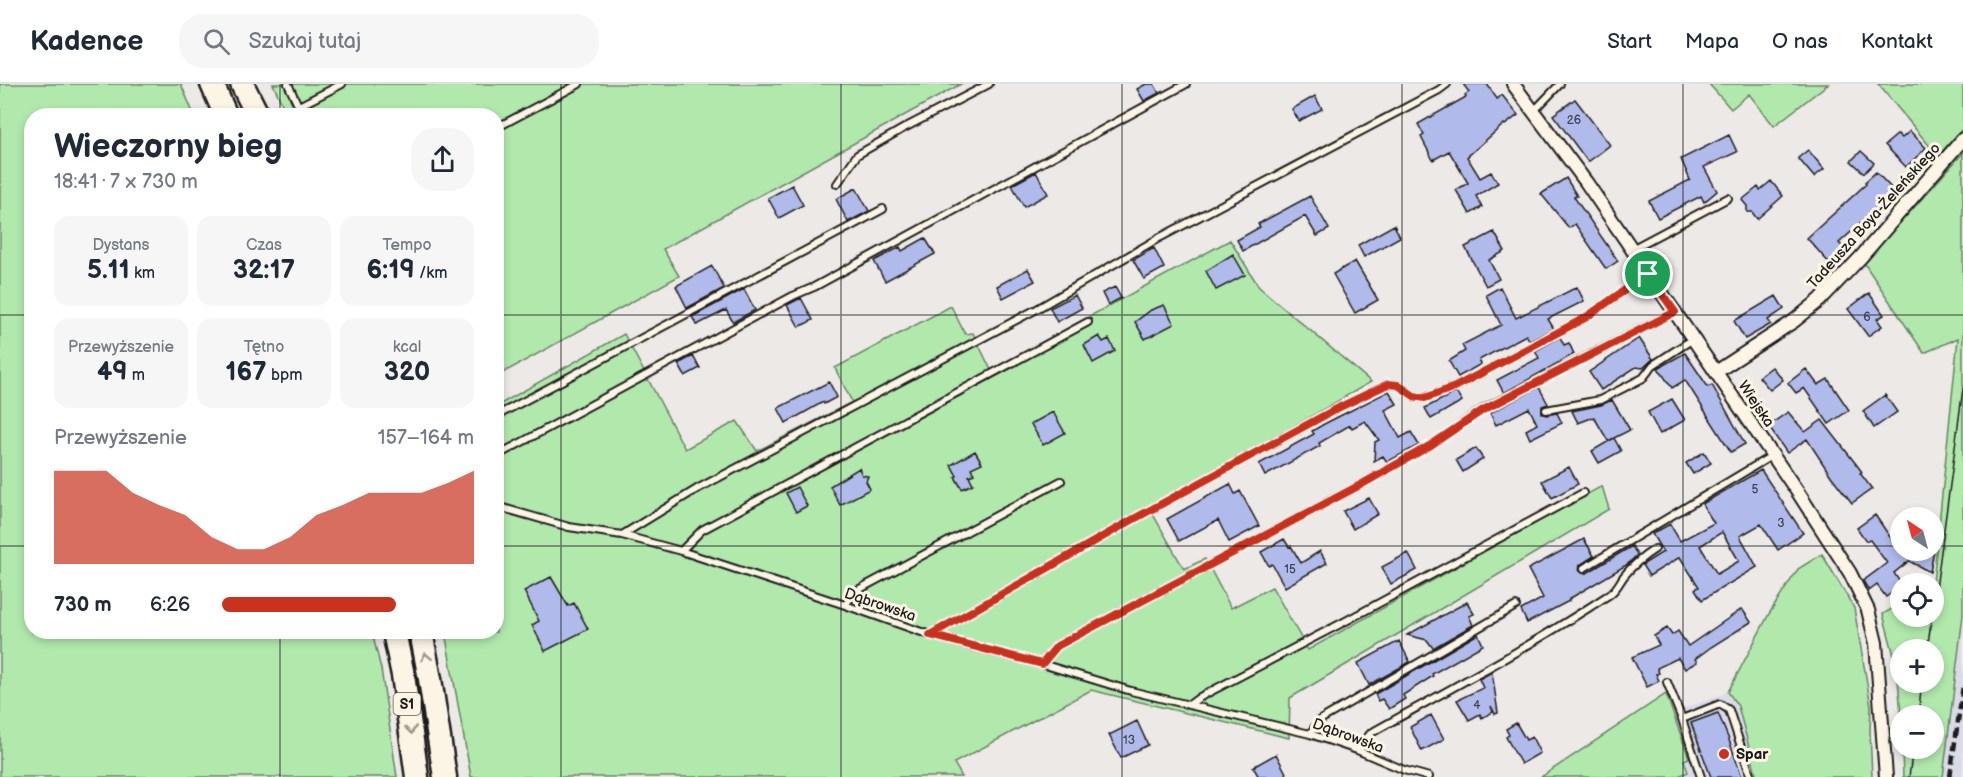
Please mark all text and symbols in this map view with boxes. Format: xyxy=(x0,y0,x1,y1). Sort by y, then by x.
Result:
search box xyxy=(179,14,599,68)
text: Kadence xyxy=(30,25,143,58)
icon: search xyxy=(200,25,233,58)
text: Szukaj tutaj xyxy=(248,28,361,55)
text: Start xyxy=(1607,29,1652,54)
text: Mapa xyxy=(1685,29,1739,54)
text: O nas xyxy=(1772,29,1828,54)
text: Kontakt xyxy=(1861,29,1933,54)
house number: 26 xyxy=(1567,113,1581,128)
text: Wieczorny bieg xyxy=(54,127,283,167)
button: share xyxy=(411,128,474,191)
street label: Tadeusza Boya-Żeleńskiego xyxy=(1803,139,1945,293)
text: 18:41 · 7 × 730 m xyxy=(54,170,198,194)
text: Dystans xyxy=(92,236,150,255)
text: Czas xyxy=(246,236,282,255)
text: Tempo xyxy=(382,236,432,255)
pin xyxy=(1622,248,1673,299)
text: 5.11 xyxy=(87,255,130,286)
text: 32:17 xyxy=(233,255,295,286)
text: 6:19 xyxy=(367,255,415,286)
icon: arrive xyxy=(1631,257,1664,290)
text: km xyxy=(130,264,155,283)
text: /km xyxy=(415,264,447,283)
house number: 6 xyxy=(1863,310,1871,325)
text: Przewyższenie xyxy=(68,338,174,357)
text: Tętno xyxy=(244,338,284,357)
text: kcal xyxy=(393,338,421,357)
text: 49 xyxy=(97,357,128,388)
text: 167 xyxy=(226,357,267,388)
text: 320 xyxy=(384,357,430,388)
text: m xyxy=(128,366,145,385)
text: bpm xyxy=(267,366,302,385)
street label: Wiejska xyxy=(1734,377,1778,431)
text: Przewyższenie xyxy=(54,426,187,450)
text: 157–164 m xyxy=(378,426,474,450)
house number: 5 xyxy=(1752,482,1759,497)
north arrow xyxy=(1890,507,1944,561)
map controls xyxy=(1890,507,1944,759)
house number: 3 xyxy=(1777,516,1785,531)
house number: 15 xyxy=(1284,562,1296,577)
button: locate xyxy=(1890,573,1944,627)
street label: Dąbrowska xyxy=(842,584,918,626)
text: 730 m xyxy=(54,593,112,617)
text: 6:26 xyxy=(150,593,190,617)
button: + xyxy=(1890,639,1944,693)
one-way arrow xyxy=(420,652,433,662)
road number: S1 xyxy=(394,693,420,715)
house number: 4 xyxy=(1473,698,1481,713)
button: − xyxy=(1890,705,1944,759)
street label: Dąbrowska xyxy=(1310,714,1386,758)
one-way arrow xyxy=(404,726,416,735)
house number: 13 xyxy=(1123,733,1135,748)
place label: Spar xyxy=(1736,745,1769,764)
marker: Spar xyxy=(1717,747,1731,761)

